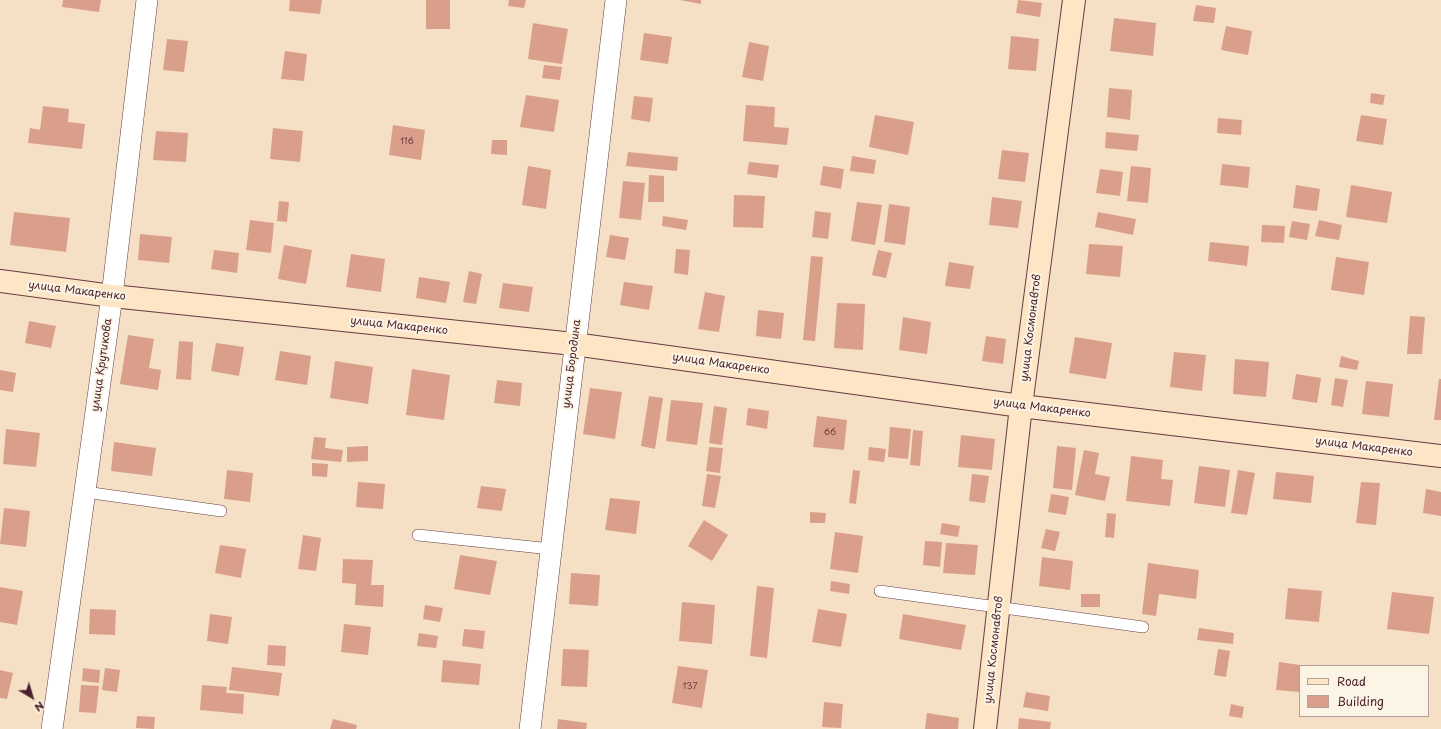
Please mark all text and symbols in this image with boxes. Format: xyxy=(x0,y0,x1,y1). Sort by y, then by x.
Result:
house number: 116 xyxy=(400,137,414,147)
street label: улица Космонавтов xyxy=(1018,274,1044,382)
street label: улица Макаренко xyxy=(28,278,126,304)
street label: улица Макаренко xyxy=(350,314,448,338)
street label: улица Крутикова xyxy=(89,318,115,412)
street label: улица Бородина xyxy=(560,319,584,409)
street label: улица Макаренко xyxy=(672,351,770,377)
street label: улица Макаренко xyxy=(993,395,1091,421)
house number: 66 xyxy=(824,428,836,438)
street label: улица Макаренко xyxy=(1315,434,1413,460)
street label: улица Космонавтов xyxy=(982,596,1006,704)
legend xyxy=(1299,665,1429,717)
text: Road xyxy=(1337,672,1366,690)
north arrow xyxy=(12,677,52,717)
house number: 137 xyxy=(683,682,697,692)
text: Building xyxy=(1337,692,1384,710)
text: N xyxy=(31,697,48,716)

